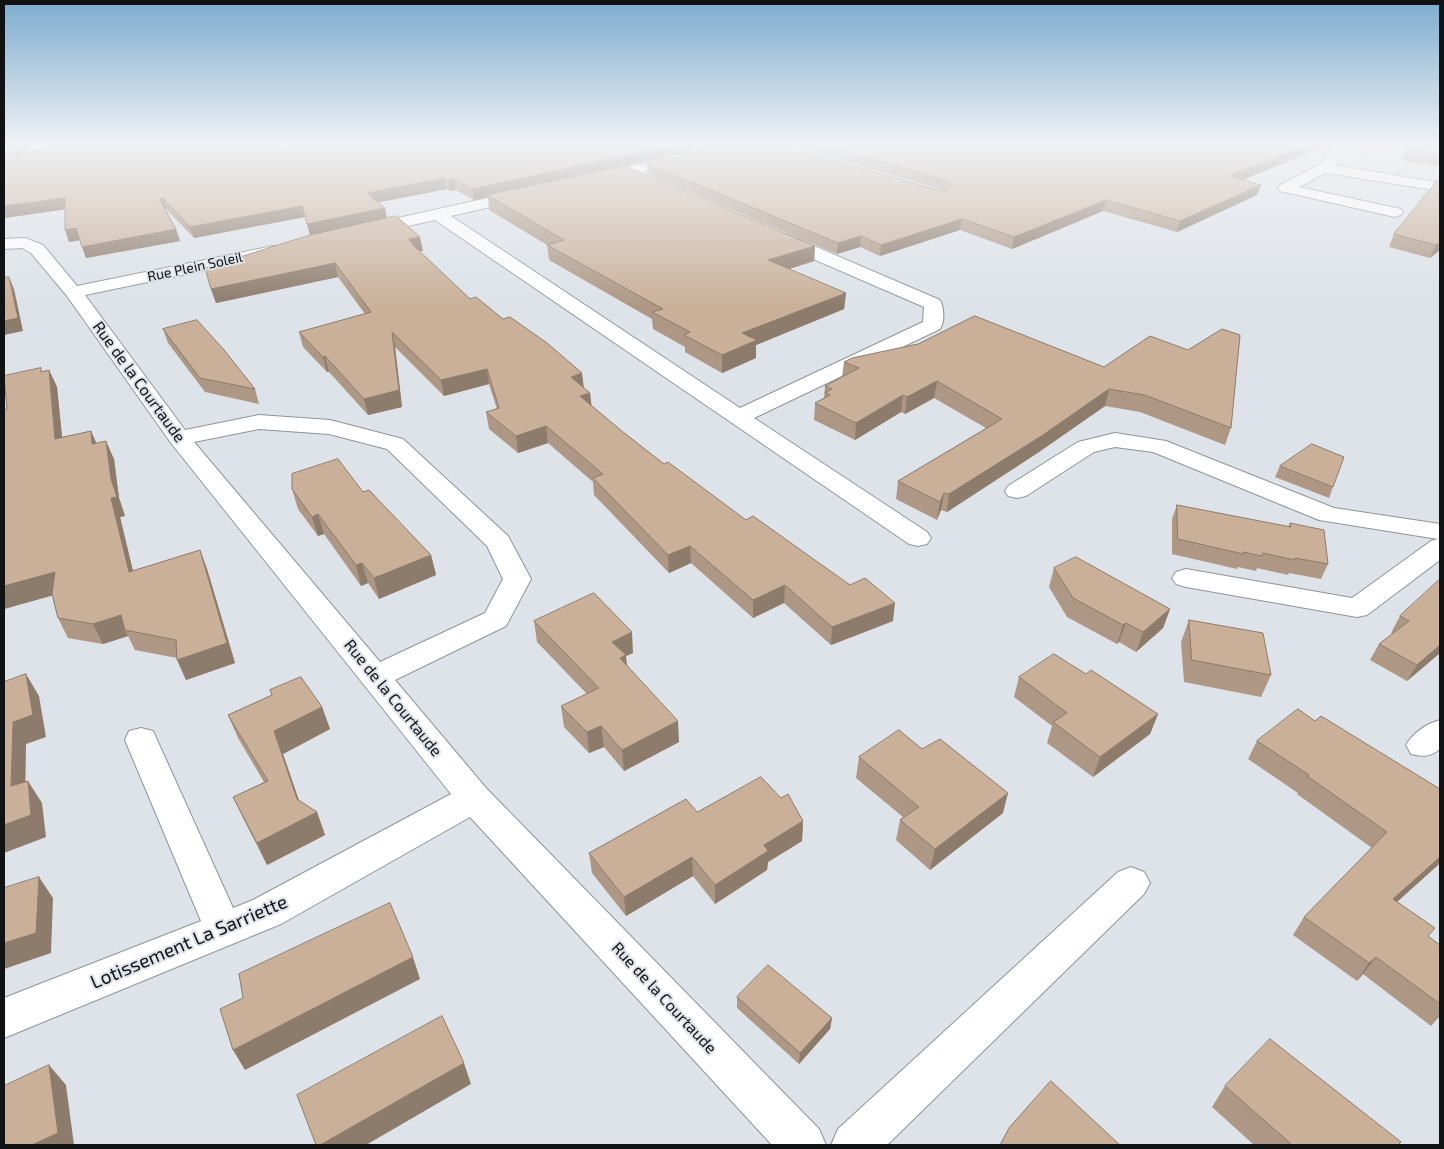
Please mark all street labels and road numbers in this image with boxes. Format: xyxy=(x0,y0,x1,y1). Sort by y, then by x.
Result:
street label: Rue Plein Soleil xyxy=(146,249,244,285)
street label: Rue de la Courtaude xyxy=(89,318,189,446)
street label: Rue de la Courtaude xyxy=(340,636,446,760)
street label: Lotissement La Sarriette xyxy=(87,890,291,994)
street label: Rue de la Courtaude xyxy=(607,938,721,1058)

